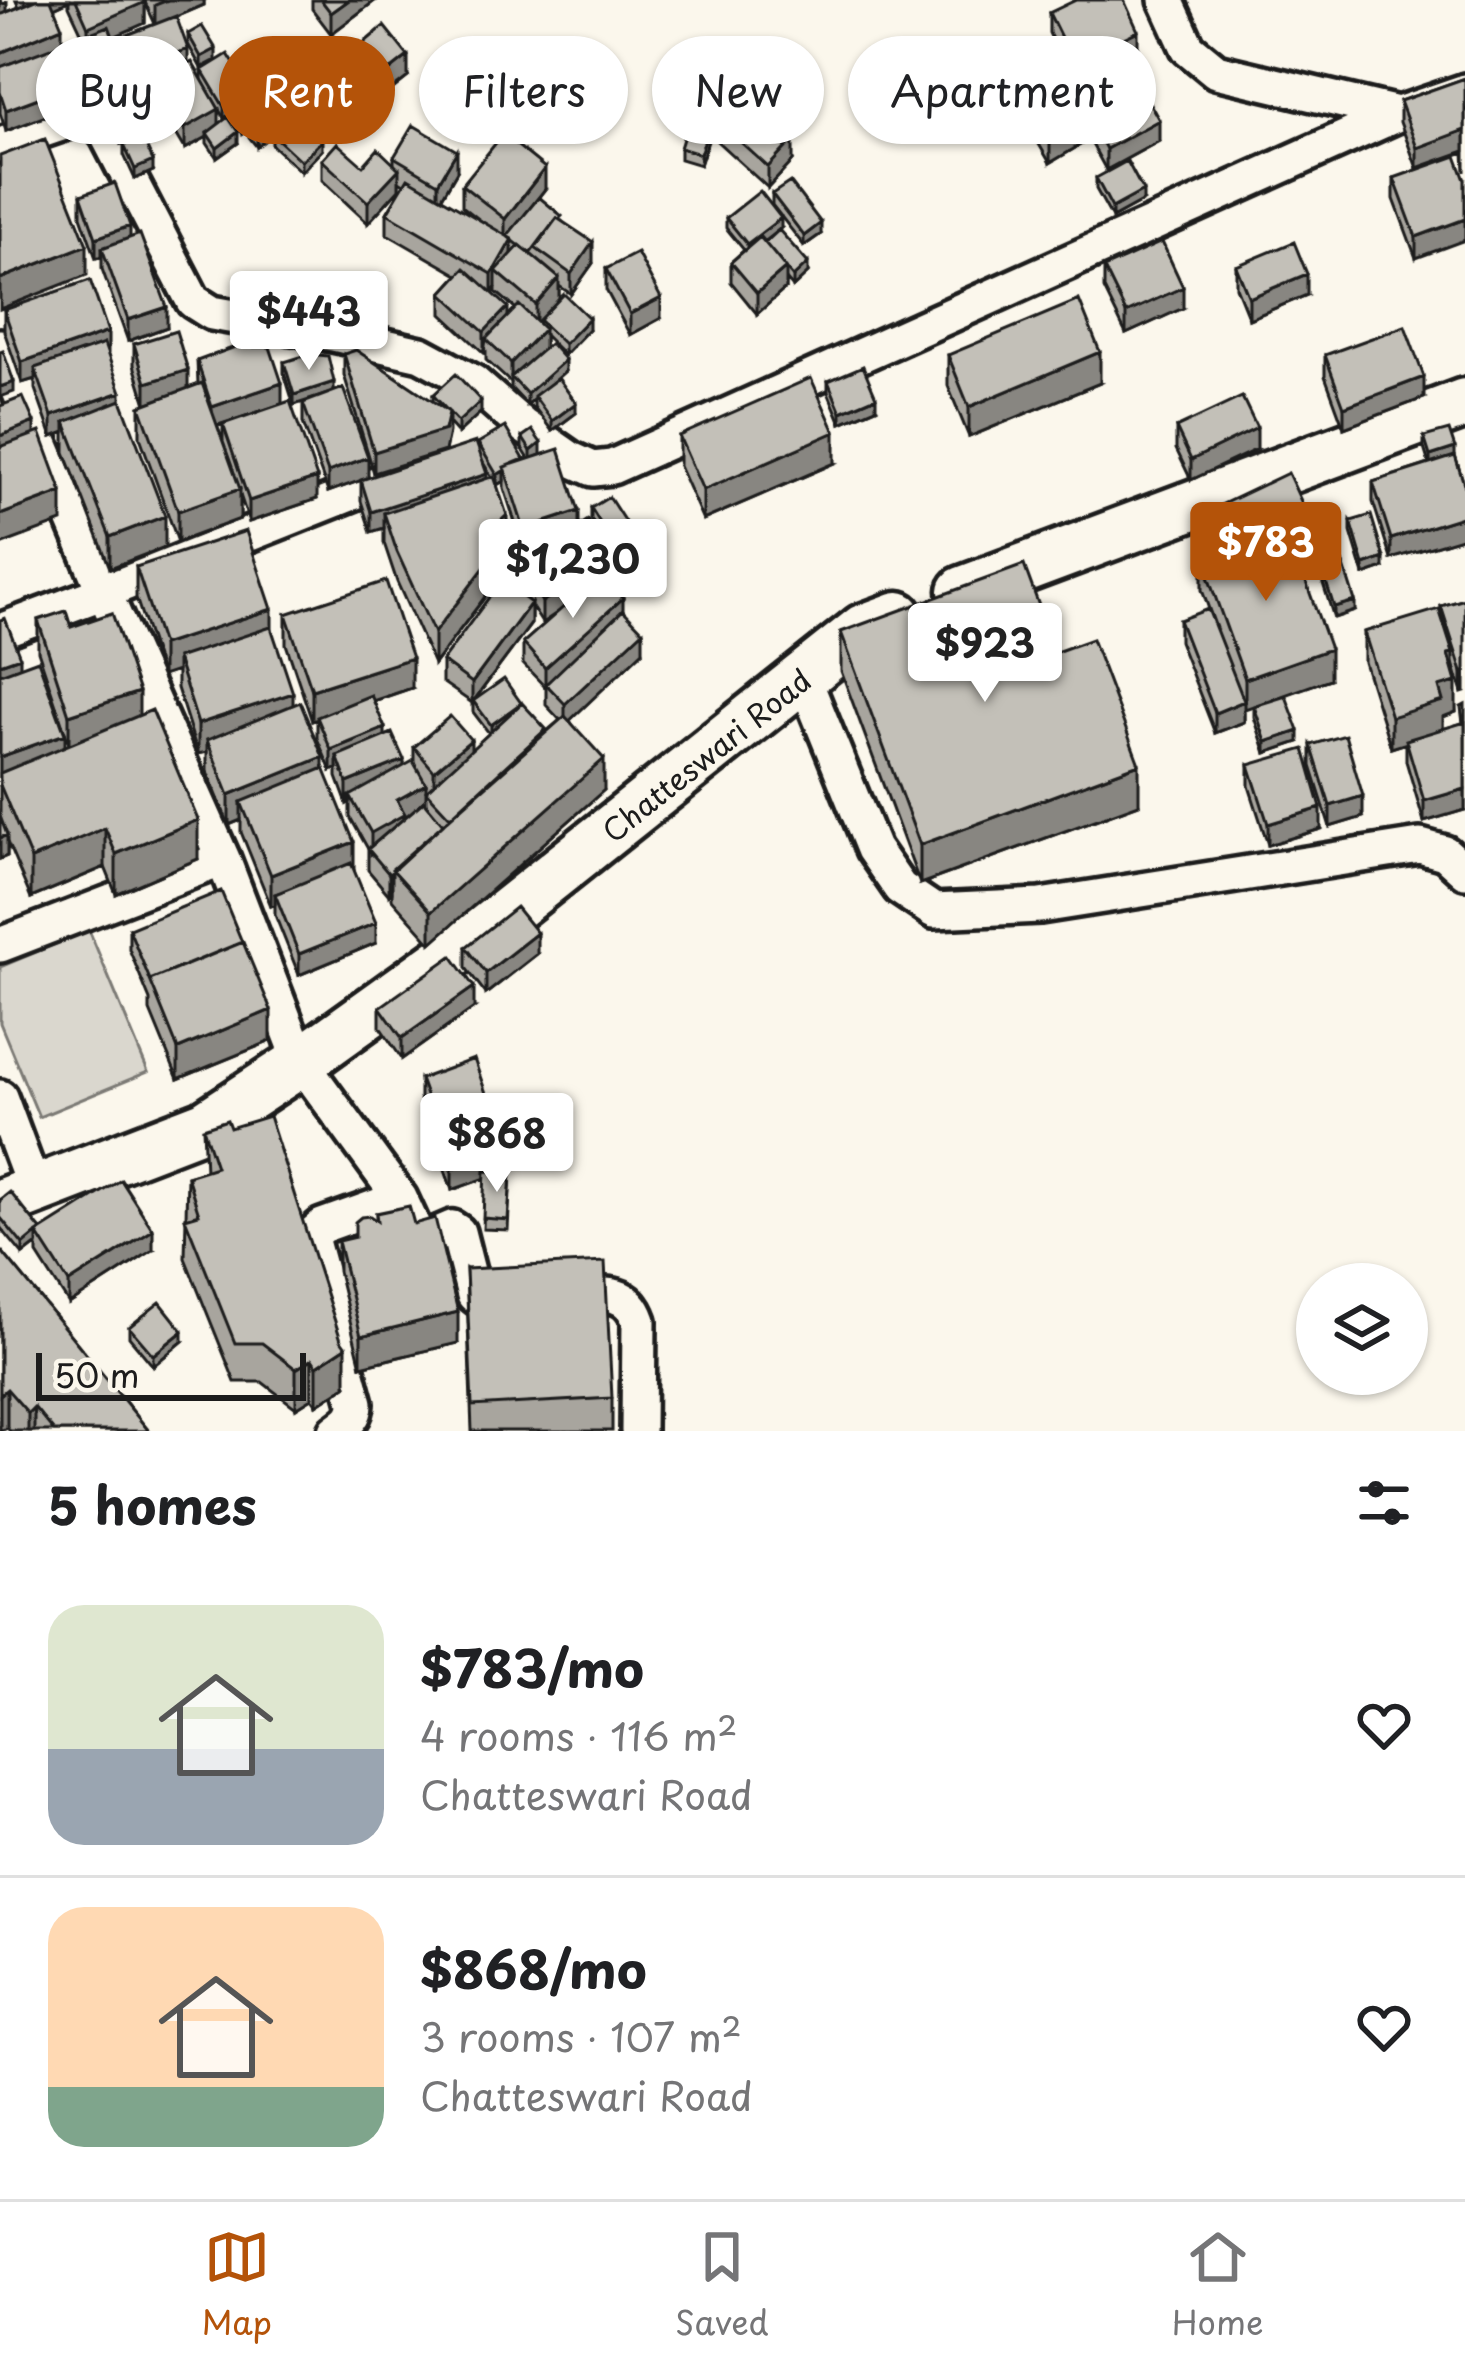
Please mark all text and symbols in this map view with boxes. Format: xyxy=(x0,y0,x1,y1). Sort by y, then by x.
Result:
chip: Buy xyxy=(36,36,195,144)
chip: Rent xyxy=(219,36,395,144)
chip: Filters xyxy=(419,36,628,144)
chip: New xyxy=(652,36,824,144)
chip: Apartment xyxy=(848,36,1156,144)
pin: $443 xyxy=(238,271,380,373)
text: $443 xyxy=(257,280,361,339)
pin: $783 xyxy=(1195,502,1337,604)
text: $783 xyxy=(1217,511,1315,570)
pin: $1,230 xyxy=(475,519,671,621)
text: $1,230 xyxy=(506,528,640,587)
pin: $923 xyxy=(914,603,1056,705)
text: $923 xyxy=(935,612,1035,671)
street label: Chatteswari Road xyxy=(591,657,820,852)
pin: $868 xyxy=(426,1093,568,1195)
text: $868 xyxy=(447,1102,547,1161)
map controls xyxy=(1296,1263,1428,1395)
button: layers xyxy=(1296,1263,1428,1395)
scale bar xyxy=(36,1347,306,1400)
text: 50 m xyxy=(54,1349,140,1399)
text: 5 homes xyxy=(48,1465,257,1542)
icon: filters xyxy=(1351,1470,1417,1536)
text: $783/mo xyxy=(420,1628,644,1705)
icon: home xyxy=(144,1653,288,1797)
icon: heart xyxy=(1351,1692,1417,1758)
text: 4 rooms · 116 m² xyxy=(420,1705,738,1764)
text: Chatteswari Road xyxy=(420,1764,753,1823)
text: $868/mo xyxy=(420,1929,647,2006)
icon: home xyxy=(144,1955,288,2099)
icon: heart xyxy=(1351,1994,1417,2060)
text: 3 rooms · 107 m² xyxy=(420,2006,742,2065)
text: Chatteswari Road xyxy=(420,2065,753,2124)
tab: Map xyxy=(202,2224,272,2346)
tab: Saved xyxy=(675,2224,769,2346)
tab: Home xyxy=(1172,2224,1263,2346)

